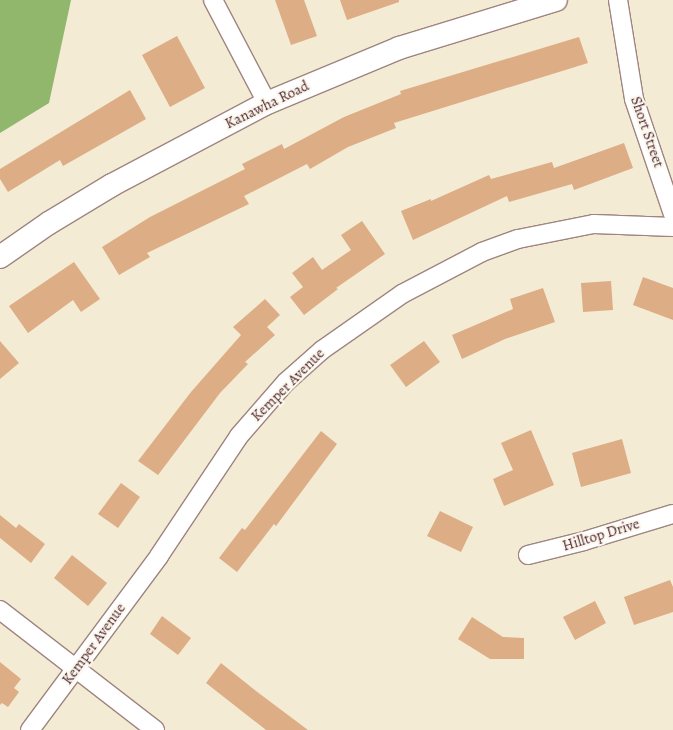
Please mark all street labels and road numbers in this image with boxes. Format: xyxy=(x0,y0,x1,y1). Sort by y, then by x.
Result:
street label: Kanawha Road xyxy=(222,77,312,133)
street label: Short Street xyxy=(626,94,668,170)
street label: Kemper Avenue xyxy=(248,345,328,425)
street label: Hilltop Drive xyxy=(560,515,642,555)
street label: Kemper Avenue xyxy=(58,600,130,688)

